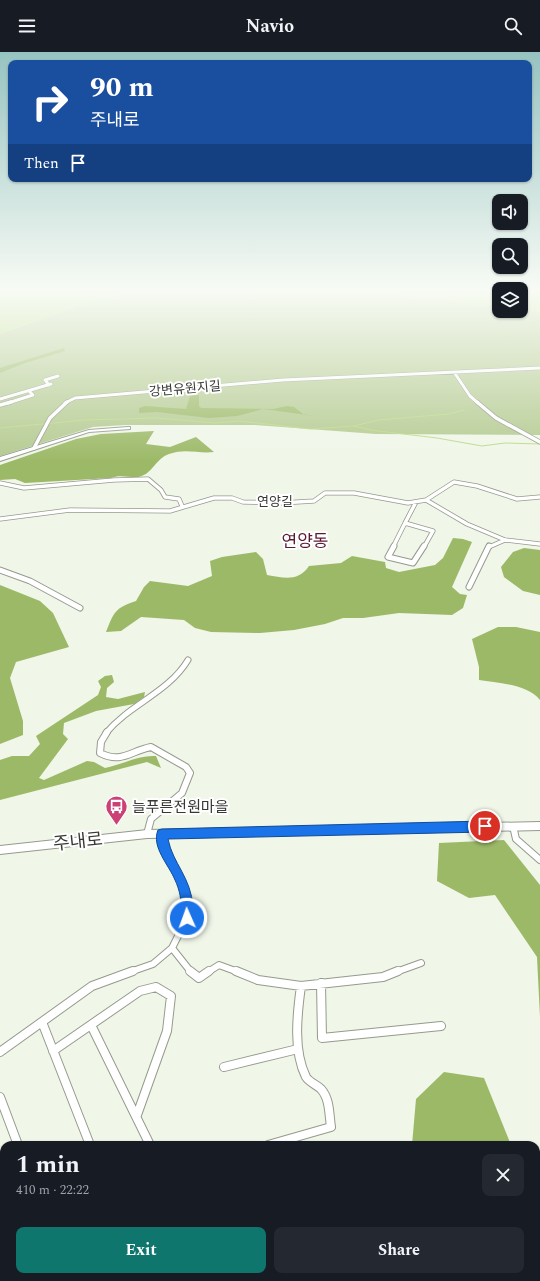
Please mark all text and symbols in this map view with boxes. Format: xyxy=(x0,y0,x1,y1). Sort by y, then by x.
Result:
text: Navio xyxy=(246,13,294,40)
icon: menu xyxy=(16,15,38,37)
icon: search xyxy=(502,15,524,37)
text: 90 m xyxy=(90,66,154,109)
icon: right xyxy=(24,76,76,128)
text: 주내로 xyxy=(90,107,140,134)
text: Then xyxy=(24,152,59,175)
icon: arrive xyxy=(67,152,89,174)
map controls xyxy=(492,194,528,318)
button: sound xyxy=(492,194,528,230)
button: search xyxy=(492,238,528,274)
button: layers xyxy=(492,282,528,318)
street label: 강변유원지길 xyxy=(148,376,222,402)
street label: 연양길 xyxy=(257,492,293,512)
district label: 연양동 xyxy=(282,529,328,555)
bus stop icon: 늘푸른전원마을 xyxy=(104,794,130,827)
place label: 늘푸른전원마을 xyxy=(132,796,229,819)
pin xyxy=(468,809,502,843)
icon: arrive xyxy=(474,815,496,837)
street label: 주내로 xyxy=(52,826,104,858)
position arrow xyxy=(166,897,208,939)
text: 1 min xyxy=(16,1147,80,1183)
button: close xyxy=(482,1154,524,1196)
text: 410 m · 22:22 xyxy=(16,1180,89,1200)
button: Exit xyxy=(16,1227,266,1273)
button: Share xyxy=(274,1227,524,1273)

